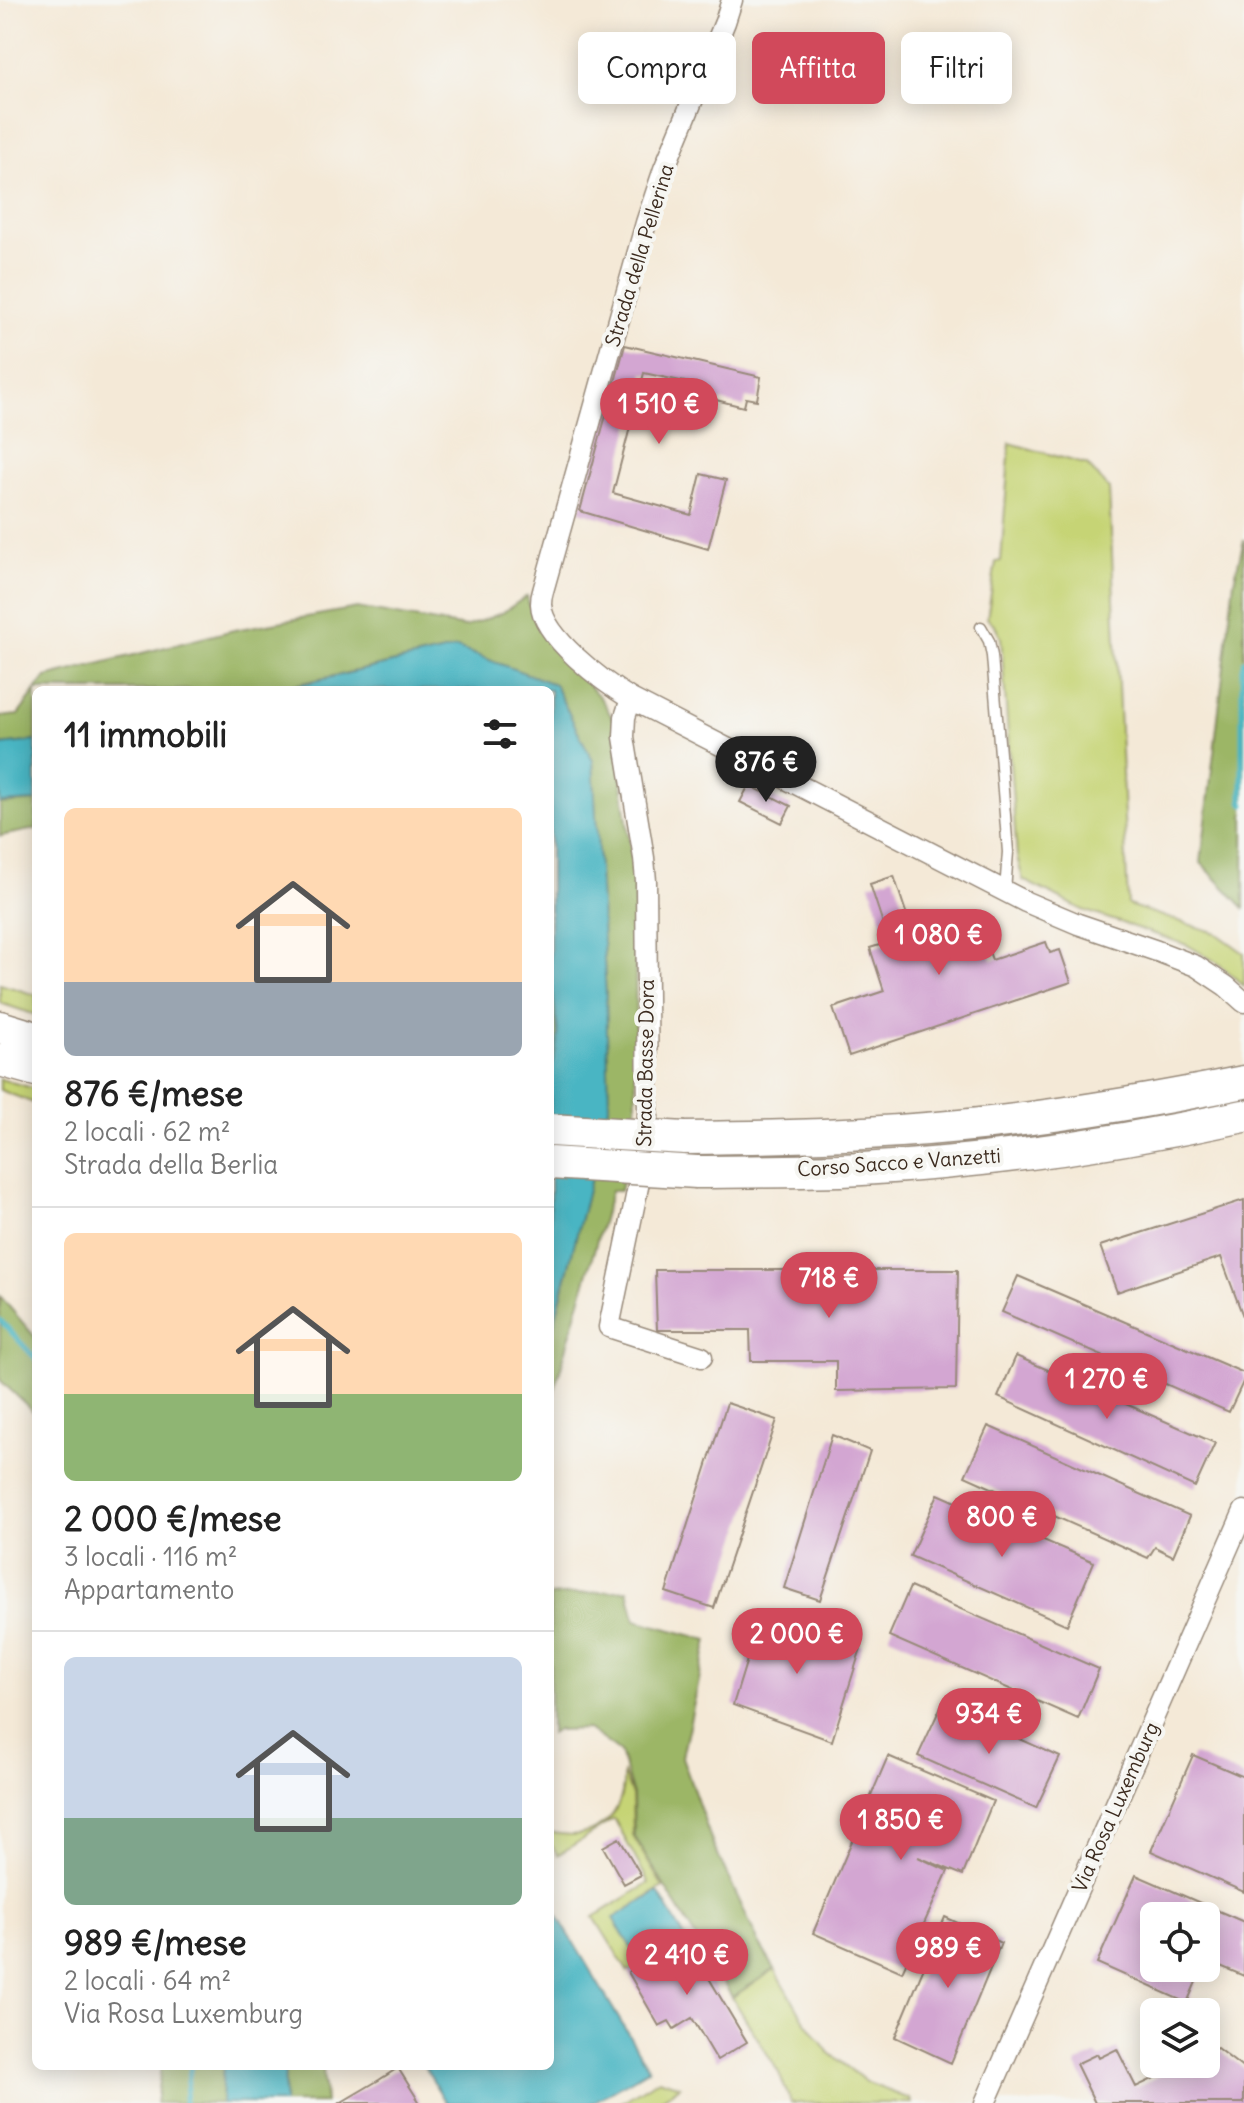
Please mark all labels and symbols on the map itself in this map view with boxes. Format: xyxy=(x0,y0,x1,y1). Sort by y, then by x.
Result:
street label: Strada della Pellerina xyxy=(599,161,679,349)
pin: 1 510 € xyxy=(585,378,733,446)
pin: 876 € xyxy=(710,736,822,804)
pin: 1 080 € xyxy=(865,909,1013,977)
street label: Strada Basse Dora xyxy=(631,979,659,1147)
street label: Corso Sacco e Vanzetti xyxy=(796,1142,1002,1182)
pin: 718 € xyxy=(773,1252,885,1320)
pin: 1 270 € xyxy=(1033,1353,1181,1421)
pin: 800 € xyxy=(946,1491,1058,1559)
pin: 2 000 € xyxy=(723,1608,871,1676)
pin: 934 € xyxy=(933,1688,1045,1756)
street label: Via Rosa Luxemburg xyxy=(1066,1718,1164,1896)
pin: 1 850 € xyxy=(827,1794,975,1862)
pin: 989 € xyxy=(892,1922,1004,1990)
pin: 2 410 € xyxy=(613,1929,761,1997)

